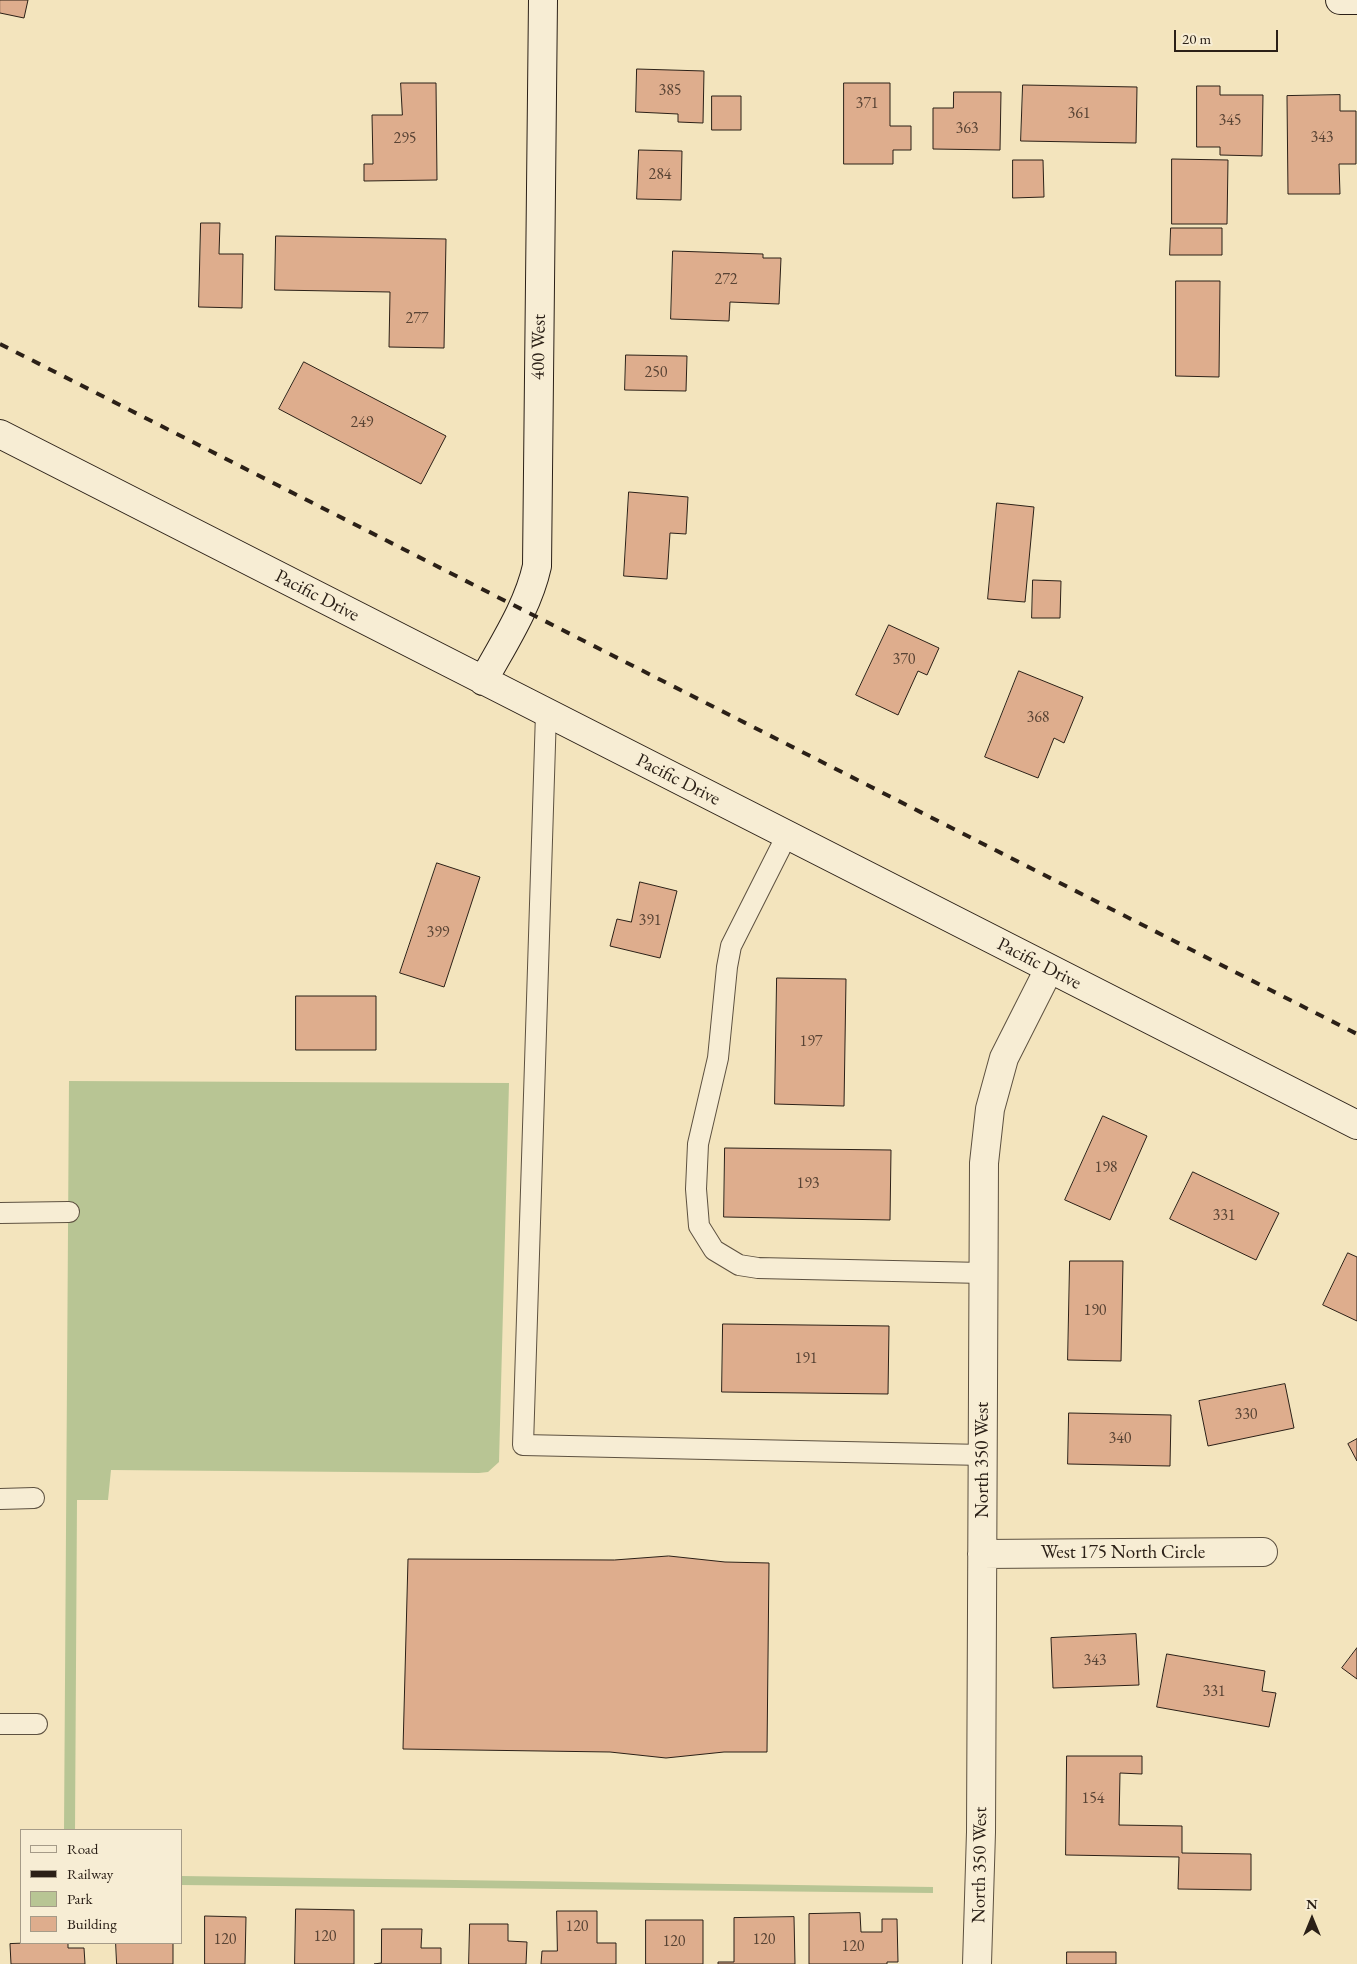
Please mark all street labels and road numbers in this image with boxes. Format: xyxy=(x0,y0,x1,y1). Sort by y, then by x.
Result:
street label: 400 West xyxy=(527,314,551,380)
street label: Pacific Drive xyxy=(271,565,363,627)
street label: Pacific Drive xyxy=(632,749,724,811)
street label: Pacific Drive xyxy=(993,933,1085,995)
street label: North 350 West xyxy=(972,1402,994,1518)
street label: West 175 North Circle xyxy=(1041,1542,1205,1564)
street label: North 350 West xyxy=(968,1807,992,1923)

